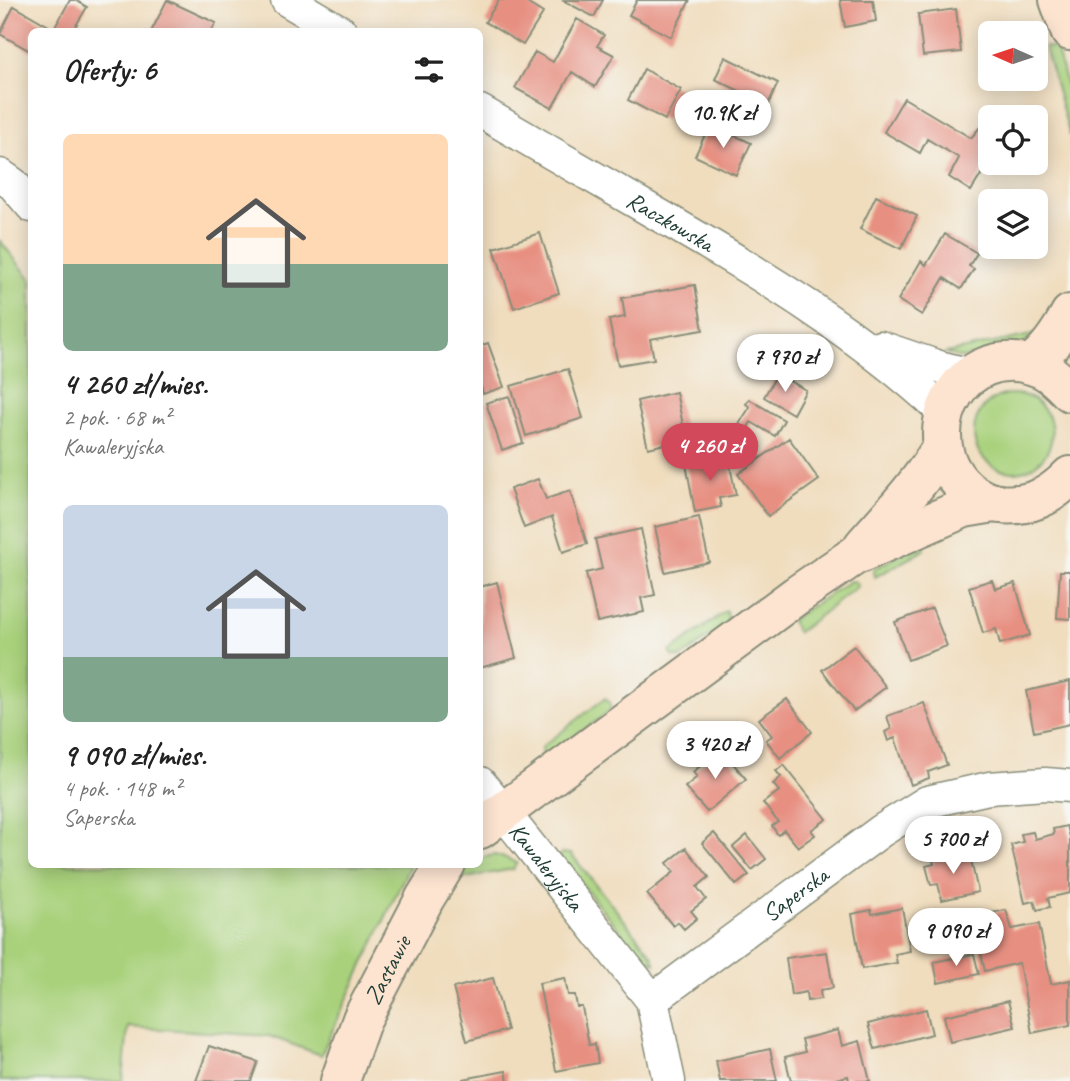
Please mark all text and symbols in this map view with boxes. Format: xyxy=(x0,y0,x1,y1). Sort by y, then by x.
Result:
north arrow xyxy=(978,21,1048,91)
map controls xyxy=(978,21,1048,259)
text: Oferty: 6 xyxy=(63,51,156,89)
icon: filters xyxy=(410,51,448,89)
pin: 10.9K zł xyxy=(651,90,795,150)
text: 10.9K zł xyxy=(691,98,756,127)
button: locate xyxy=(978,105,1048,175)
icon: home xyxy=(193,180,319,306)
street label: Raczkowska xyxy=(621,185,721,260)
button: layers xyxy=(978,189,1048,259)
pin: 7 970 zł xyxy=(713,334,857,394)
text: 7 970 zł xyxy=(753,342,817,371)
text: 4 260 zł/mies. xyxy=(63,365,208,403)
text: 2 pok. · 68 m² xyxy=(63,403,171,432)
pin: 4 260 zł xyxy=(638,424,782,483)
text: 4 260 zł xyxy=(677,431,743,460)
text: Kawaleryjska xyxy=(63,432,163,461)
icon: home xyxy=(193,551,319,677)
pin: 3 420 zł xyxy=(643,722,787,781)
text: 3 420 zł xyxy=(683,729,747,758)
text: 9 090 zł/mies. xyxy=(63,736,206,774)
text: 4 pok. · 148 m² xyxy=(63,774,181,803)
text: Saperska xyxy=(63,803,134,832)
pin: 5 700 zł xyxy=(881,816,1025,876)
street label: Kawaleryjska xyxy=(502,817,592,918)
text: 5 700 zł xyxy=(921,824,985,853)
street label: Saperska xyxy=(756,859,836,928)
pin: 9 090 zł xyxy=(884,908,1028,968)
text: 9 090 zł xyxy=(924,916,988,945)
street label: Zastawie xyxy=(357,929,419,1009)

